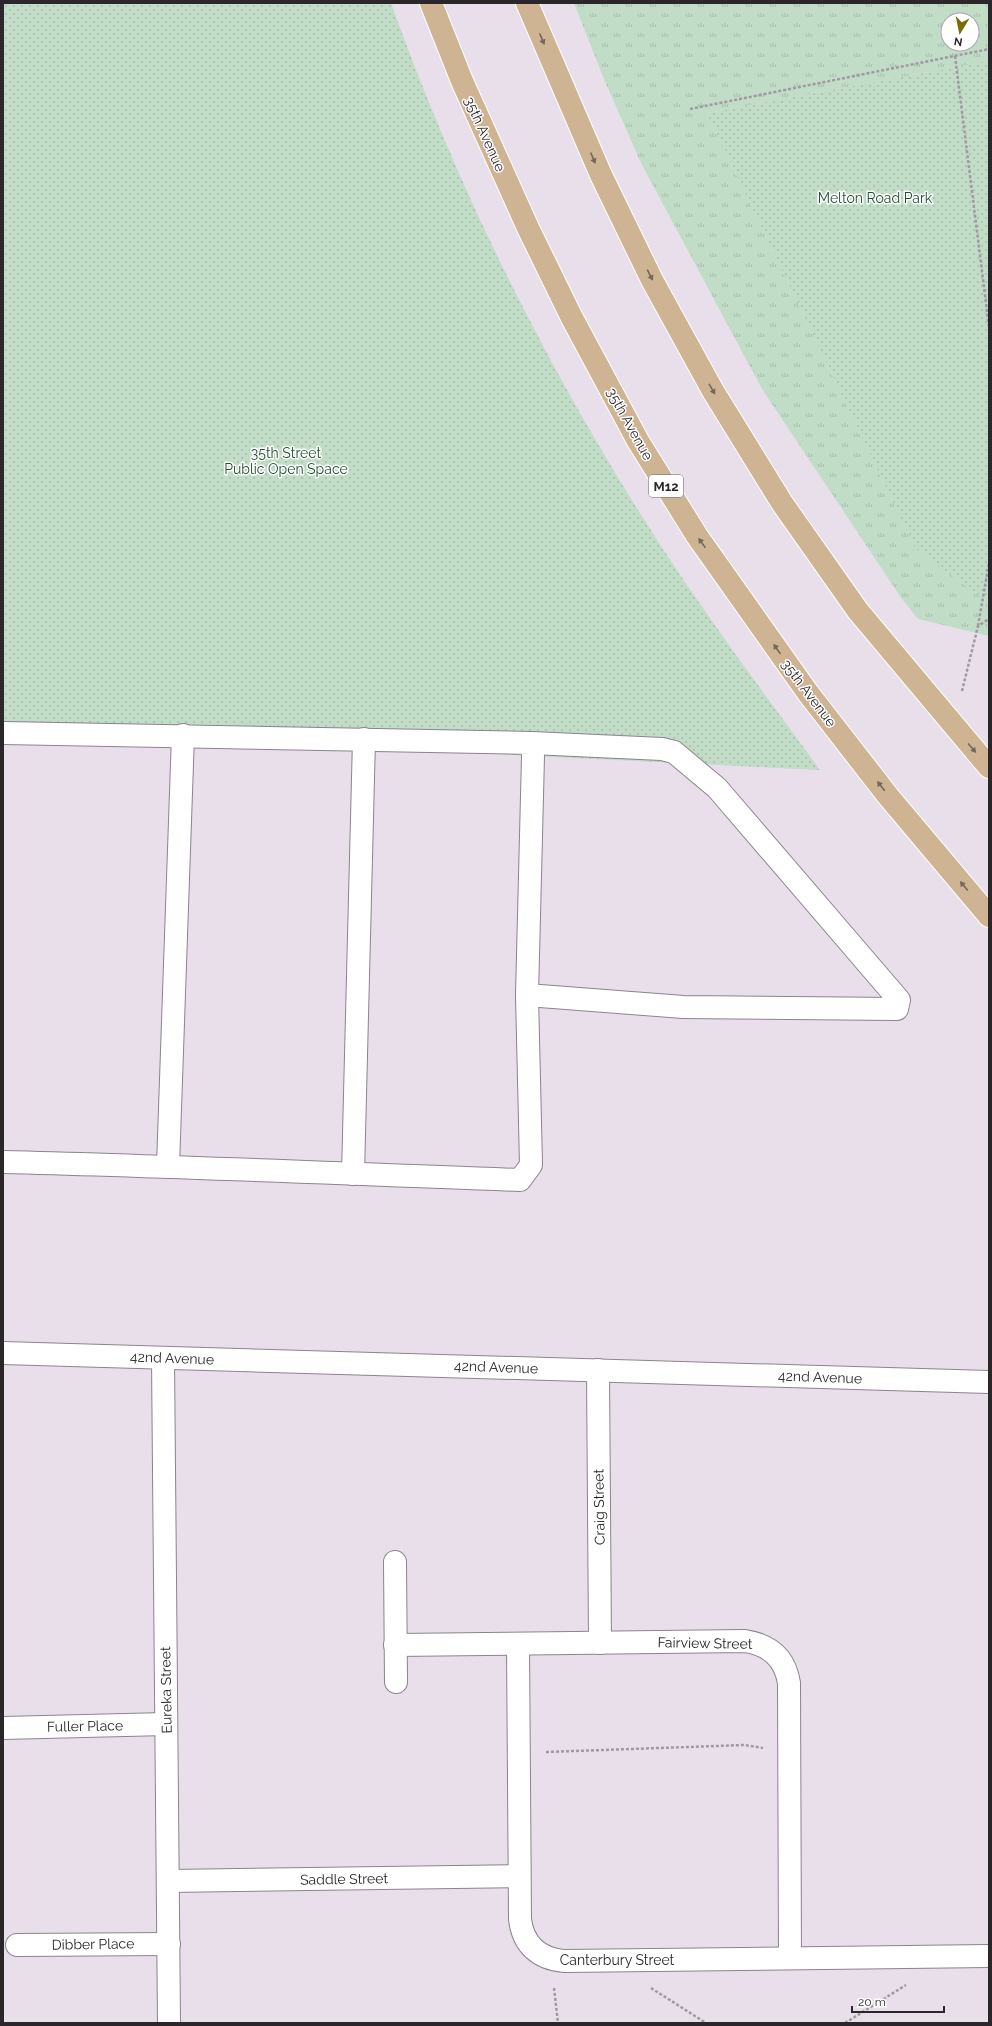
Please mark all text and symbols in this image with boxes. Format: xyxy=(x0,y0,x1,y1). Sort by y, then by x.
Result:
north arrow xyxy=(940,12,980,52)
one-way arrow xyxy=(539,33,545,44)
text: N xyxy=(953,34,964,48)
street label: 35th Avenue xyxy=(461,94,509,174)
one-way arrow xyxy=(591,153,597,165)
park label: Melton Road Park xyxy=(818,190,933,206)
one-way arrow xyxy=(647,270,653,281)
one-way arrow xyxy=(709,383,716,395)
street label: 35th Avenue xyxy=(604,385,656,463)
park label: 35th Street Public Open Space xyxy=(224,445,348,477)
road number: M12 xyxy=(649,475,683,497)
one-way arrow xyxy=(698,537,706,548)
one-way arrow xyxy=(773,644,781,654)
street label: 35th Avenue xyxy=(778,656,840,730)
one-way arrow xyxy=(968,743,977,753)
one-way arrow xyxy=(876,780,885,791)
one-way arrow xyxy=(959,880,968,891)
street label: 42nd Avenue xyxy=(130,1349,214,1367)
street label: 42nd Avenue xyxy=(454,1358,538,1376)
street label: 42nd Avenue xyxy=(778,1368,862,1386)
street label: Craig Street xyxy=(590,1468,608,1545)
street label: Fairview Street xyxy=(657,1634,753,1652)
street label: Eureka Street xyxy=(157,1646,175,1734)
street label: Fuller Place xyxy=(47,1717,123,1735)
street label: Saddle Street xyxy=(300,1870,388,1888)
street label: Dibber Place xyxy=(52,1935,134,1953)
street label: Canterbury Street xyxy=(560,1952,675,1968)
scale bar xyxy=(852,1988,944,2014)
text: 20 m xyxy=(858,1995,886,2009)

